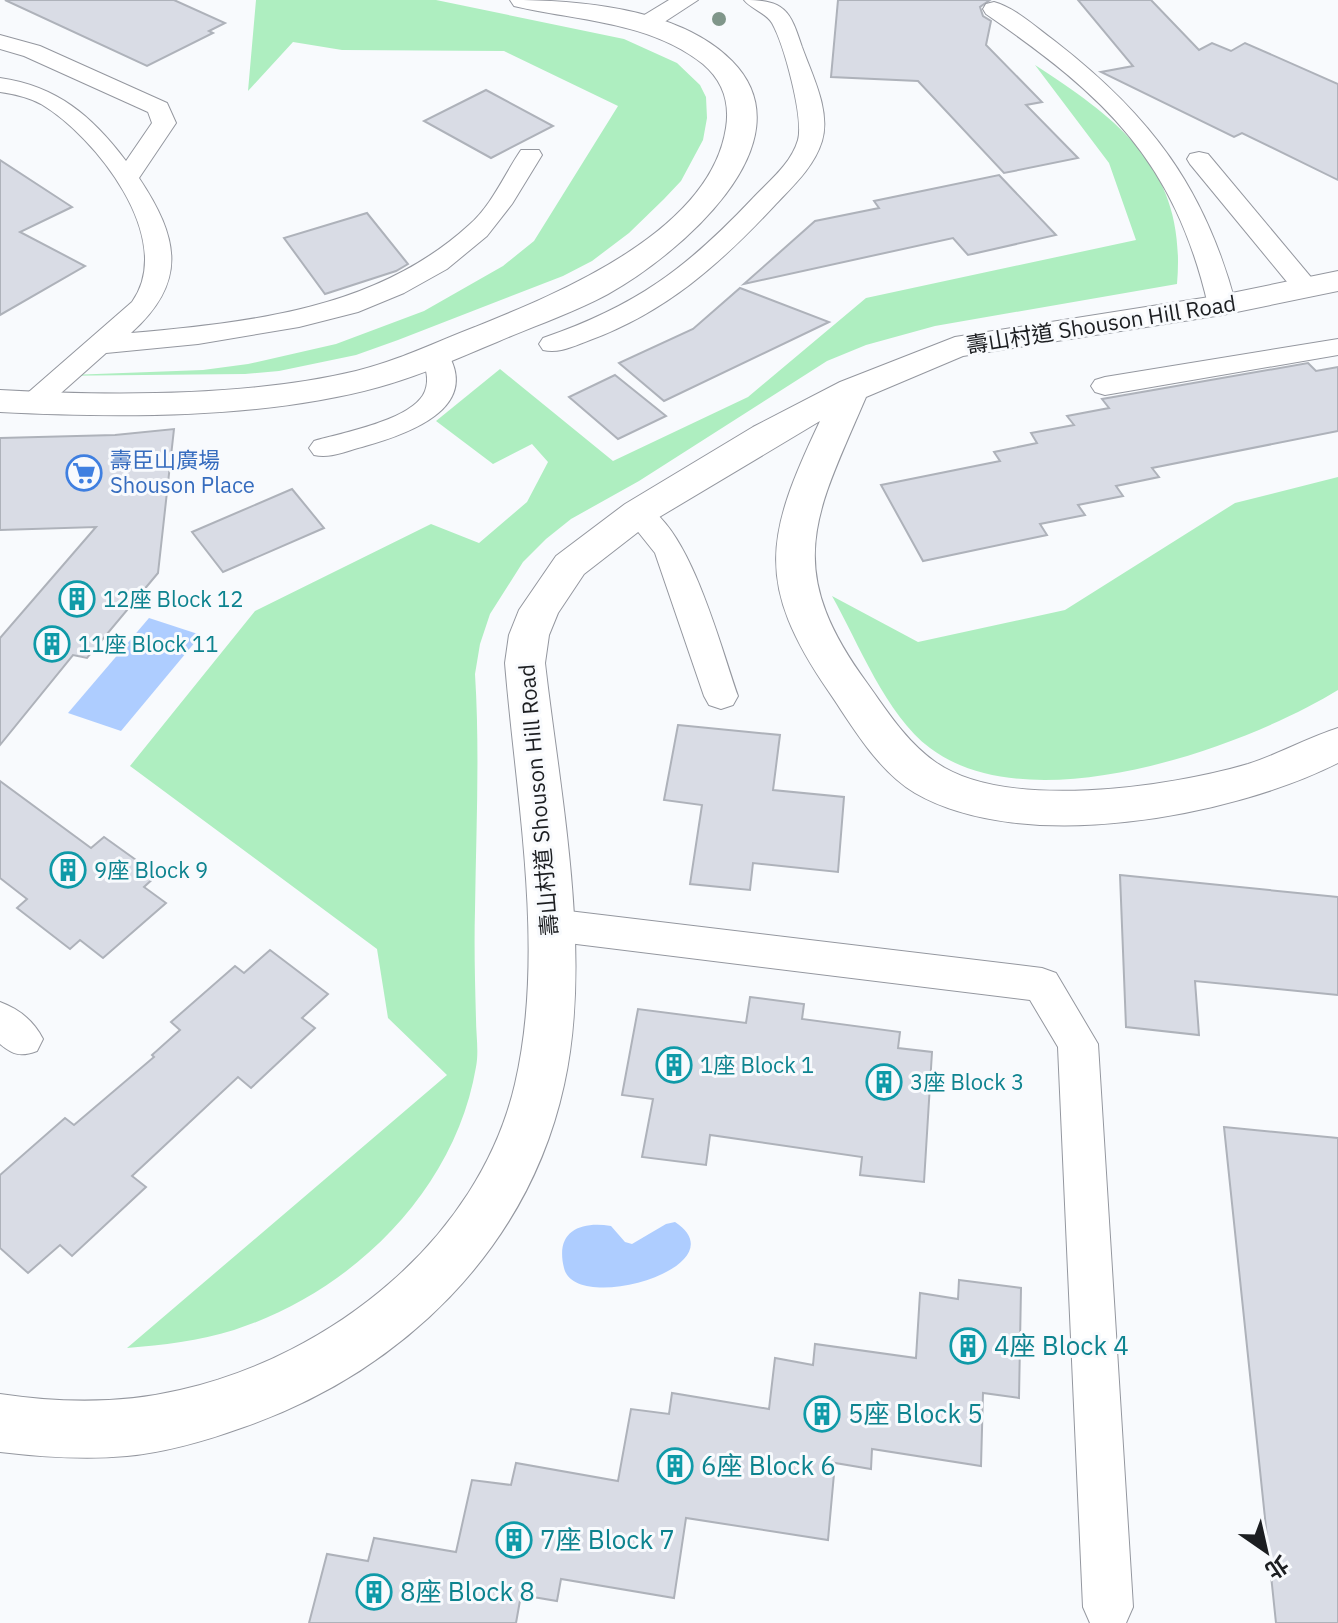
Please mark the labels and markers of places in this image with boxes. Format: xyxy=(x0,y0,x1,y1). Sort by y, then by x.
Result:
place label: 壽臣山廣場 Shouson Place xyxy=(110,445,255,499)
supermarket icon: 壽臣山廣場 Shouson Place xyxy=(65,454,103,492)
building icon: 12座 Block 12 xyxy=(58,580,96,618)
place label: 12座 Block 12 xyxy=(103,584,244,613)
building icon: 11座 Block 11 xyxy=(33,625,71,663)
place label: 11座 Block 11 xyxy=(78,629,219,658)
building icon: 9座 Block 9 xyxy=(49,851,87,889)
place label: 9座 Block 9 xyxy=(94,855,208,884)
building icon: 1座 Block 1 xyxy=(655,1046,693,1084)
place label: 1座 Block 1 xyxy=(700,1050,814,1079)
building icon: 3座 Block 3 xyxy=(865,1063,903,1101)
place label: 3座 Block 3 xyxy=(910,1067,1024,1096)
building icon: 4座 Block 4 xyxy=(949,1327,987,1365)
place label: 4座 Block 4 xyxy=(994,1328,1129,1362)
building icon: 5座 Block 5 xyxy=(803,1395,841,1433)
place label: 5座 Block 5 xyxy=(848,1396,983,1430)
building icon: 6座 Block 6 xyxy=(656,1447,694,1485)
place label: 6座 Block 6 xyxy=(701,1448,836,1482)
building icon: 7座 Block 7 xyxy=(495,1521,533,1559)
place label: 7座 Block 7 xyxy=(540,1522,675,1556)
building icon: 8座 Block 8 xyxy=(355,1573,393,1611)
place label: 8座 Block 8 xyxy=(400,1574,535,1608)

